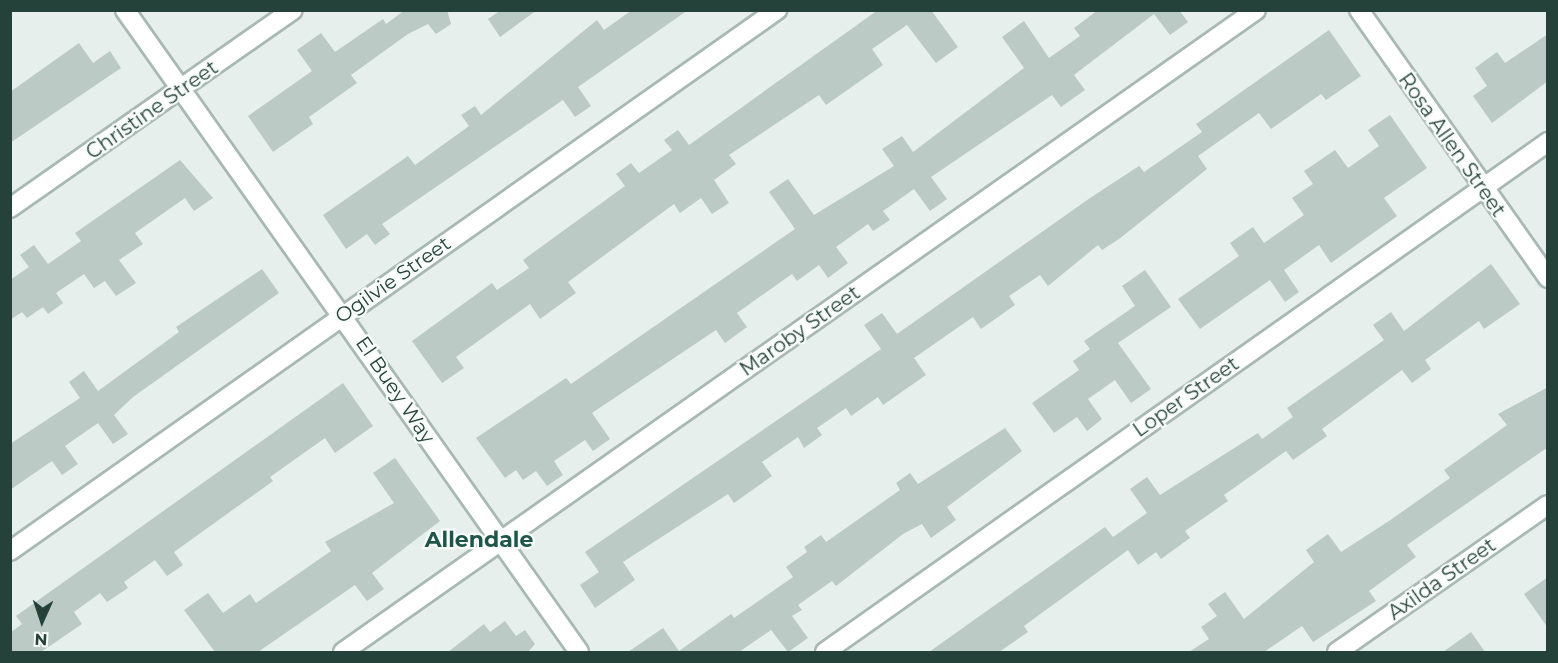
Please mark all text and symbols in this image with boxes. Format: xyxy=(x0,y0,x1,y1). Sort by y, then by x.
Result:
street label: Christine Street xyxy=(81,56,223,164)
street label: Rosa Allen Street xyxy=(1393,68,1511,222)
street label: Ogilvie Street xyxy=(331,231,455,329)
street label: Maroby Street xyxy=(735,281,865,381)
street label: El Buey Way xyxy=(350,332,440,448)
street label: Loper Street xyxy=(1129,352,1243,442)
district label: Allendale xyxy=(425,527,533,553)
street label: Axilda Street xyxy=(1383,533,1501,625)
north arrow xyxy=(12,591,72,651)
text: N xyxy=(34,630,48,649)

